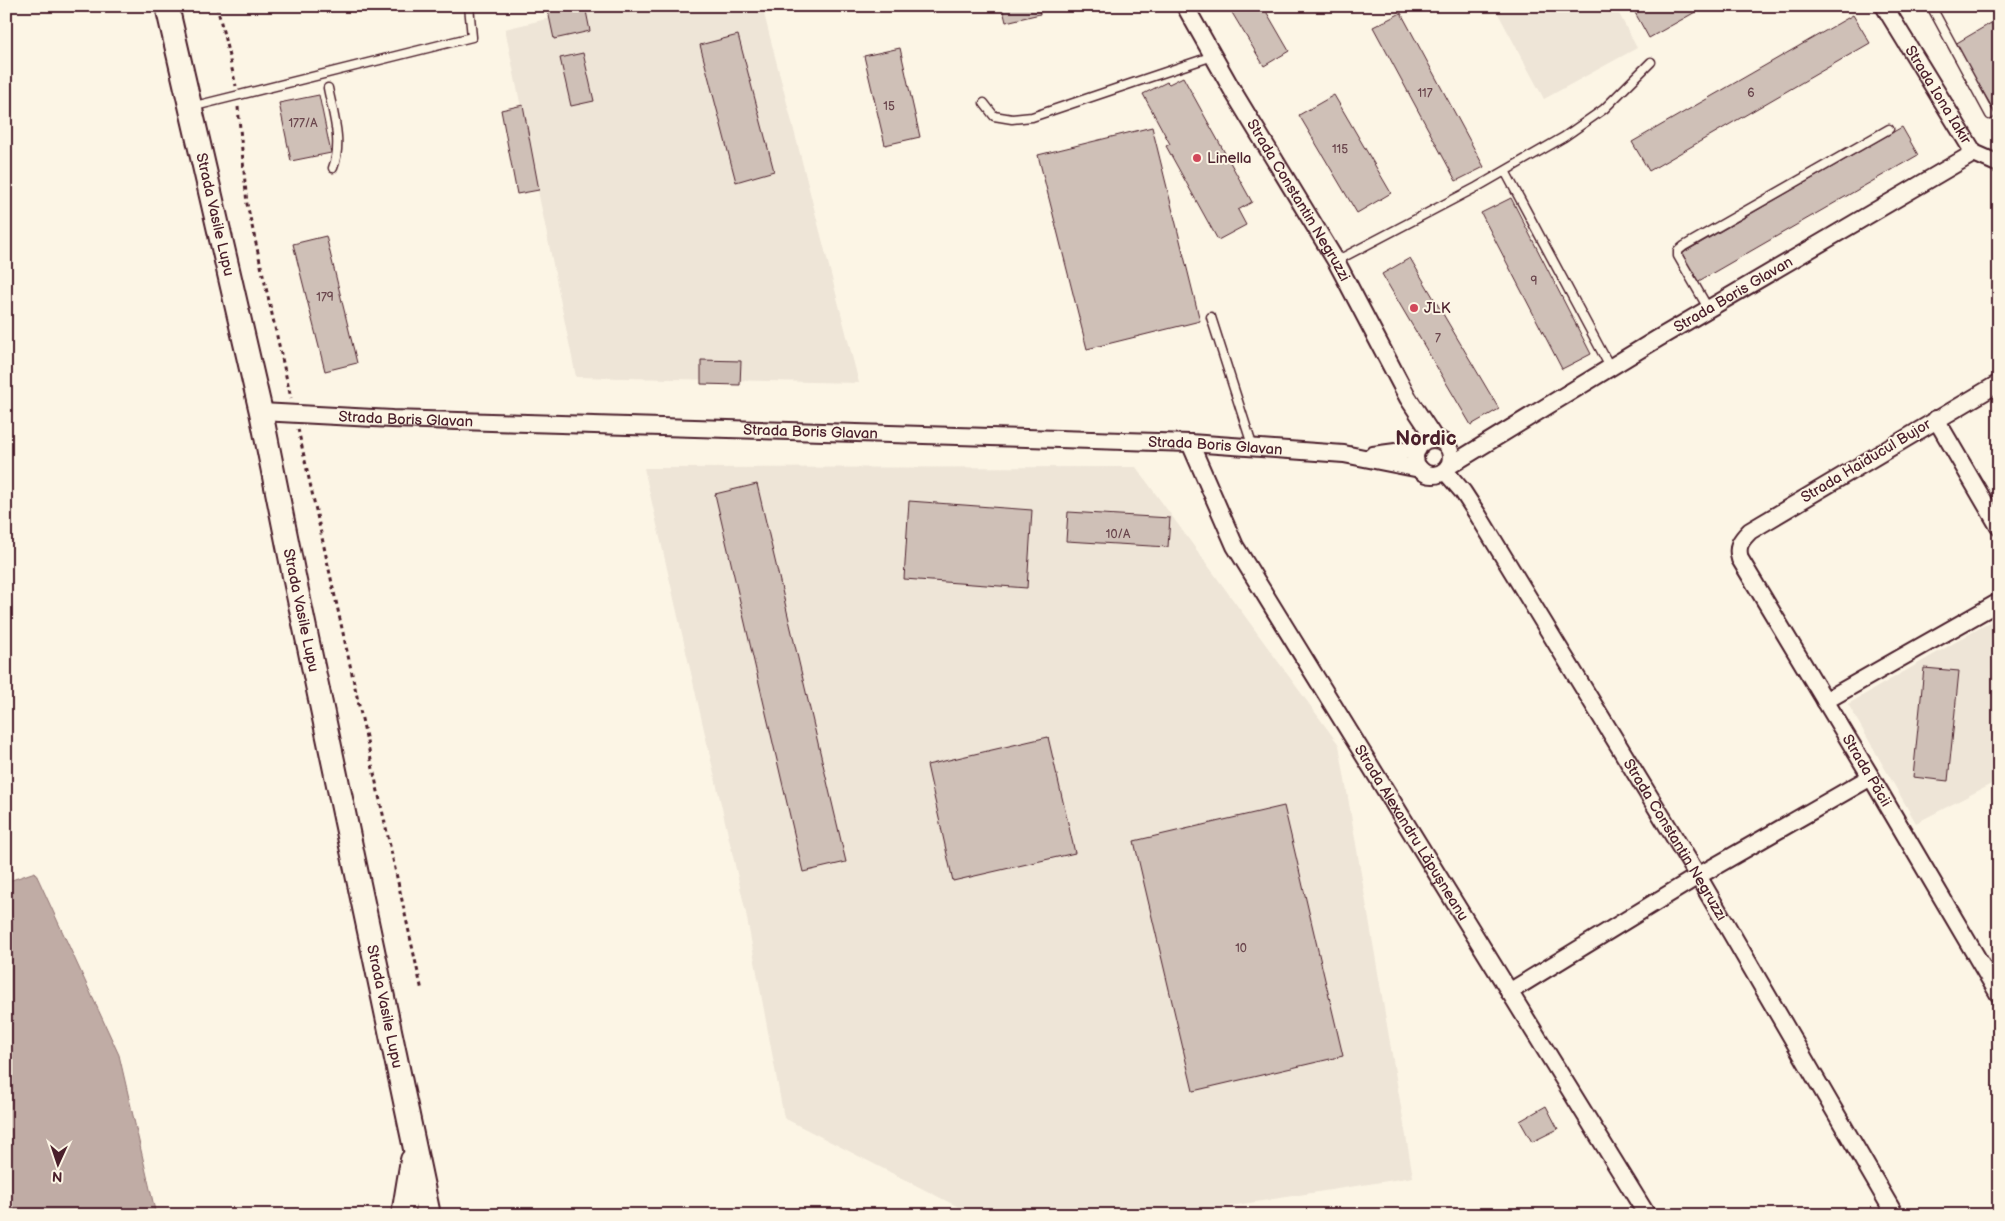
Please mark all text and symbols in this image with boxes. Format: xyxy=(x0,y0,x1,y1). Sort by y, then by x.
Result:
street label: Strada Iona Iakir xyxy=(1901,42,1976,148)
house number: 117 xyxy=(1417,86,1433,101)
house number: 6 xyxy=(1747,86,1755,101)
house number: 15 xyxy=(883,99,895,114)
house number: 177/A xyxy=(288,116,318,131)
street label: Strada Constantin Negruzzi xyxy=(1243,116,1354,284)
house number: 115 xyxy=(1332,142,1348,157)
place label: Linella xyxy=(1207,149,1252,168)
street label: Strada Vasile Lupu xyxy=(192,151,239,278)
marker: Linella xyxy=(1191,152,1203,164)
street label: Strada Boris Glavan xyxy=(1670,252,1796,337)
house number: 9 xyxy=(1531,274,1538,289)
house number: 179 xyxy=(316,290,334,305)
place label: JLK xyxy=(1424,299,1451,318)
marker: JLK xyxy=(1408,302,1420,314)
house number: 7 xyxy=(1435,331,1441,346)
street label: Strada Boris Glavan xyxy=(338,407,473,431)
street label: Strada Haiducul Bujor xyxy=(1798,414,1935,507)
street label: Strada Boris Glavan xyxy=(743,420,878,443)
district label: Nordic xyxy=(1395,427,1457,451)
street label: Strada Boris Glavan xyxy=(1148,432,1283,459)
house number: 10/A xyxy=(1106,527,1131,542)
street label: Strada Vasile Lupu xyxy=(279,547,323,674)
street label: Strada Păcii xyxy=(1838,731,1896,810)
street label: Strada Alexandru Lăpușneanu xyxy=(1350,741,1473,924)
street label: Strada Constantin Negruzzi xyxy=(1619,755,1731,924)
house number: 10 xyxy=(1235,941,1247,956)
street label: Strada Vasile Lupu xyxy=(363,943,407,1070)
north arrow xyxy=(32,1138,82,1188)
text: N xyxy=(52,1168,63,1185)

